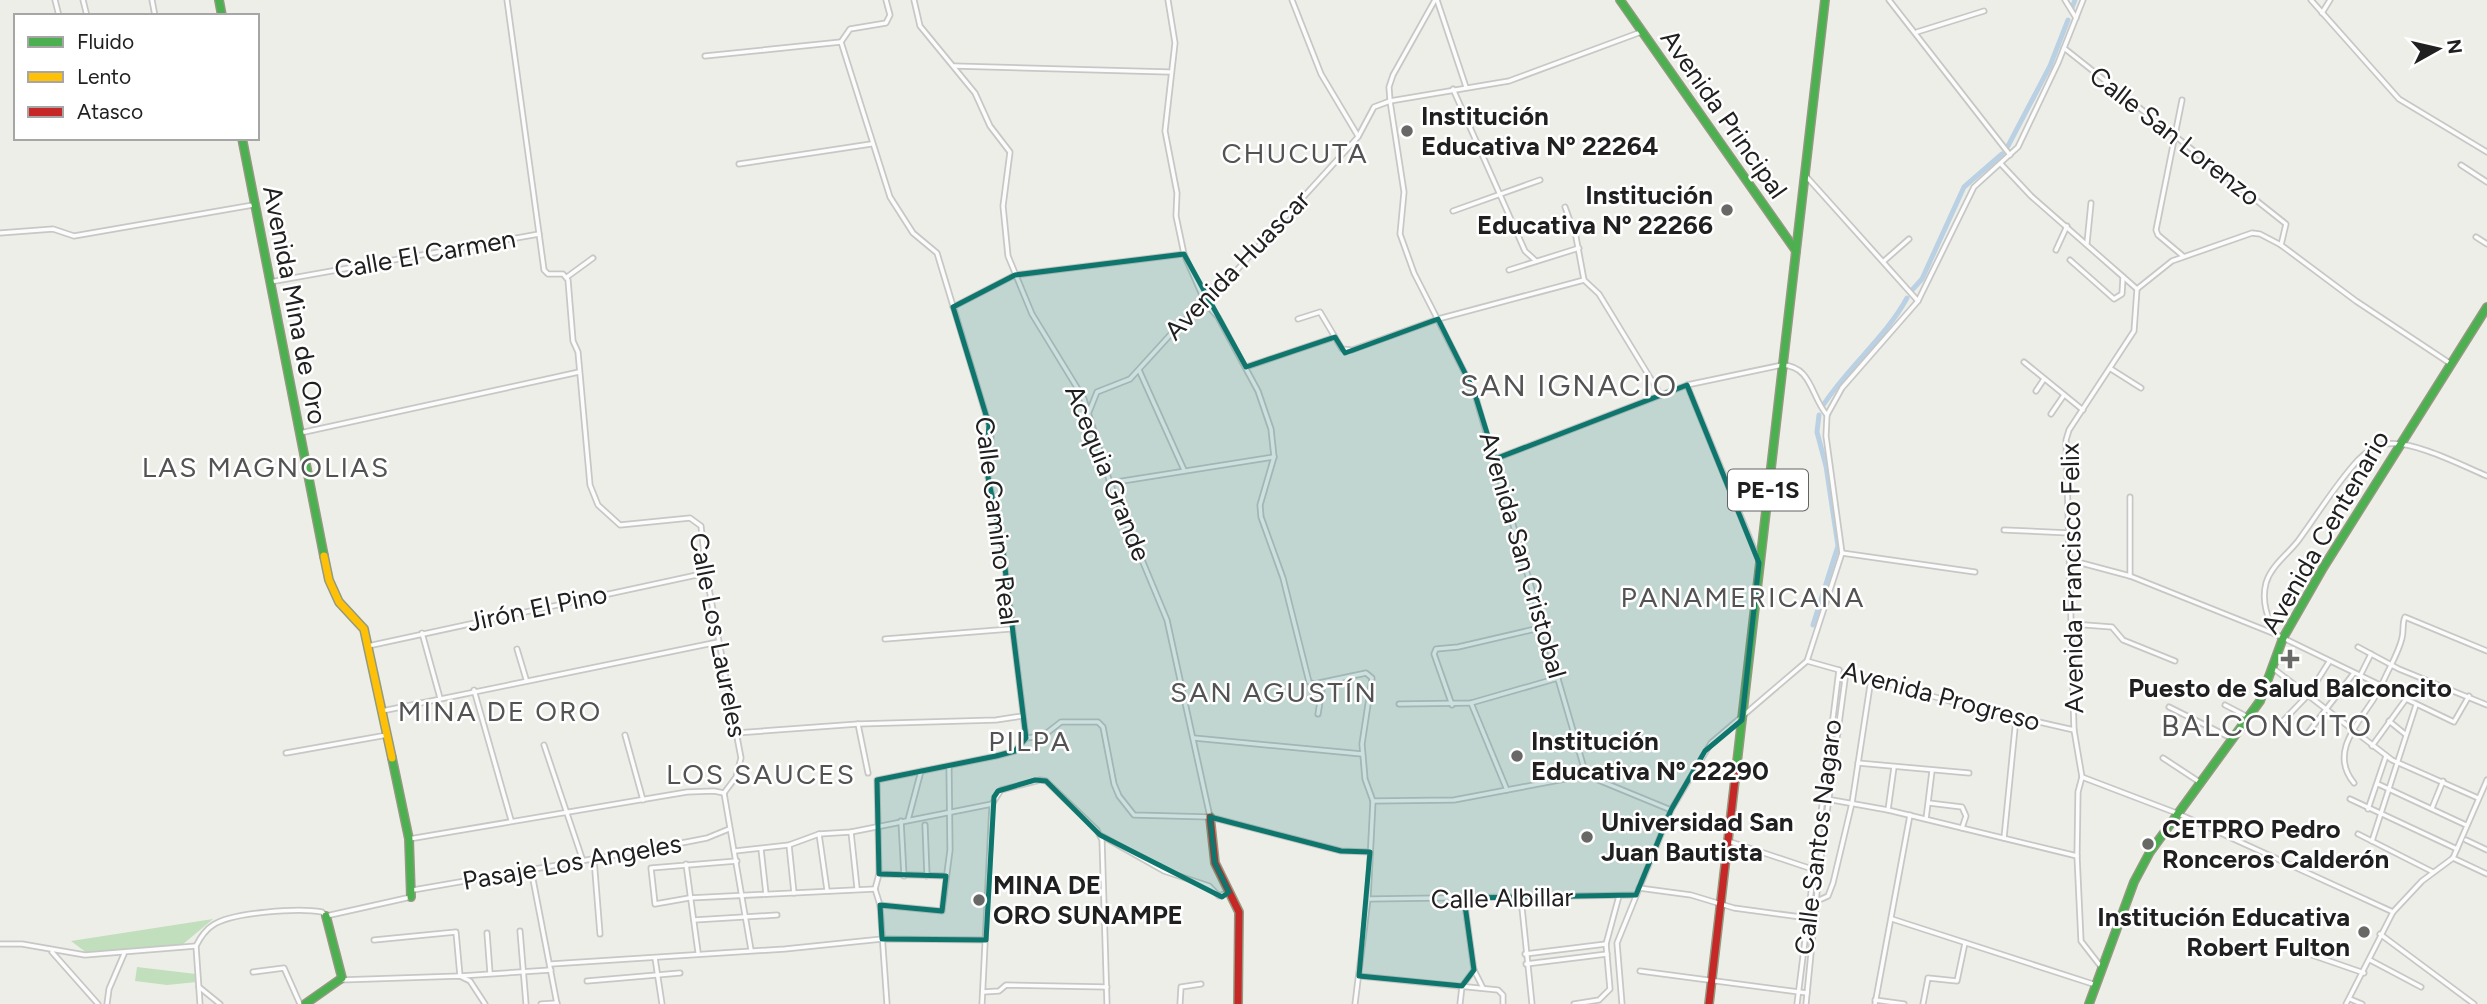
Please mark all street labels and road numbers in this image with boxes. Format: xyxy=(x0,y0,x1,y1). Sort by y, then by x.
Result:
street label: Avenida Principal xyxy=(1654,23,1794,205)
street label: Calle San Lorenzo xyxy=(2083,59,2267,213)
street label: Avenida Mina de Oro xyxy=(256,183,334,427)
street label: Avenida Huascar xyxy=(1158,183,1317,347)
street label: Calle El Carmen xyxy=(332,222,518,286)
street label: Acequia Grande xyxy=(1058,380,1158,566)
street label: Calle Camino Real xyxy=(968,415,1026,627)
street label: Avenida Centenario xyxy=(2254,425,2396,639)
street label: Avenida San Cristobal xyxy=(1472,428,1574,682)
street label: Avenida Francisco Felix xyxy=(2054,442,2090,714)
road number: PE-1S xyxy=(1728,470,1808,510)
street label: Calle Los Laureles xyxy=(682,530,754,740)
street label: Jirón El Pino xyxy=(464,578,610,638)
street label: Avenida Progreso xyxy=(1838,654,2044,738)
street label: Calle Santos Nagaro xyxy=(1788,717,1848,957)
street label: Pasaje Los Angeles xyxy=(460,827,684,897)
street label: Calle Albillar xyxy=(1431,881,1574,915)

